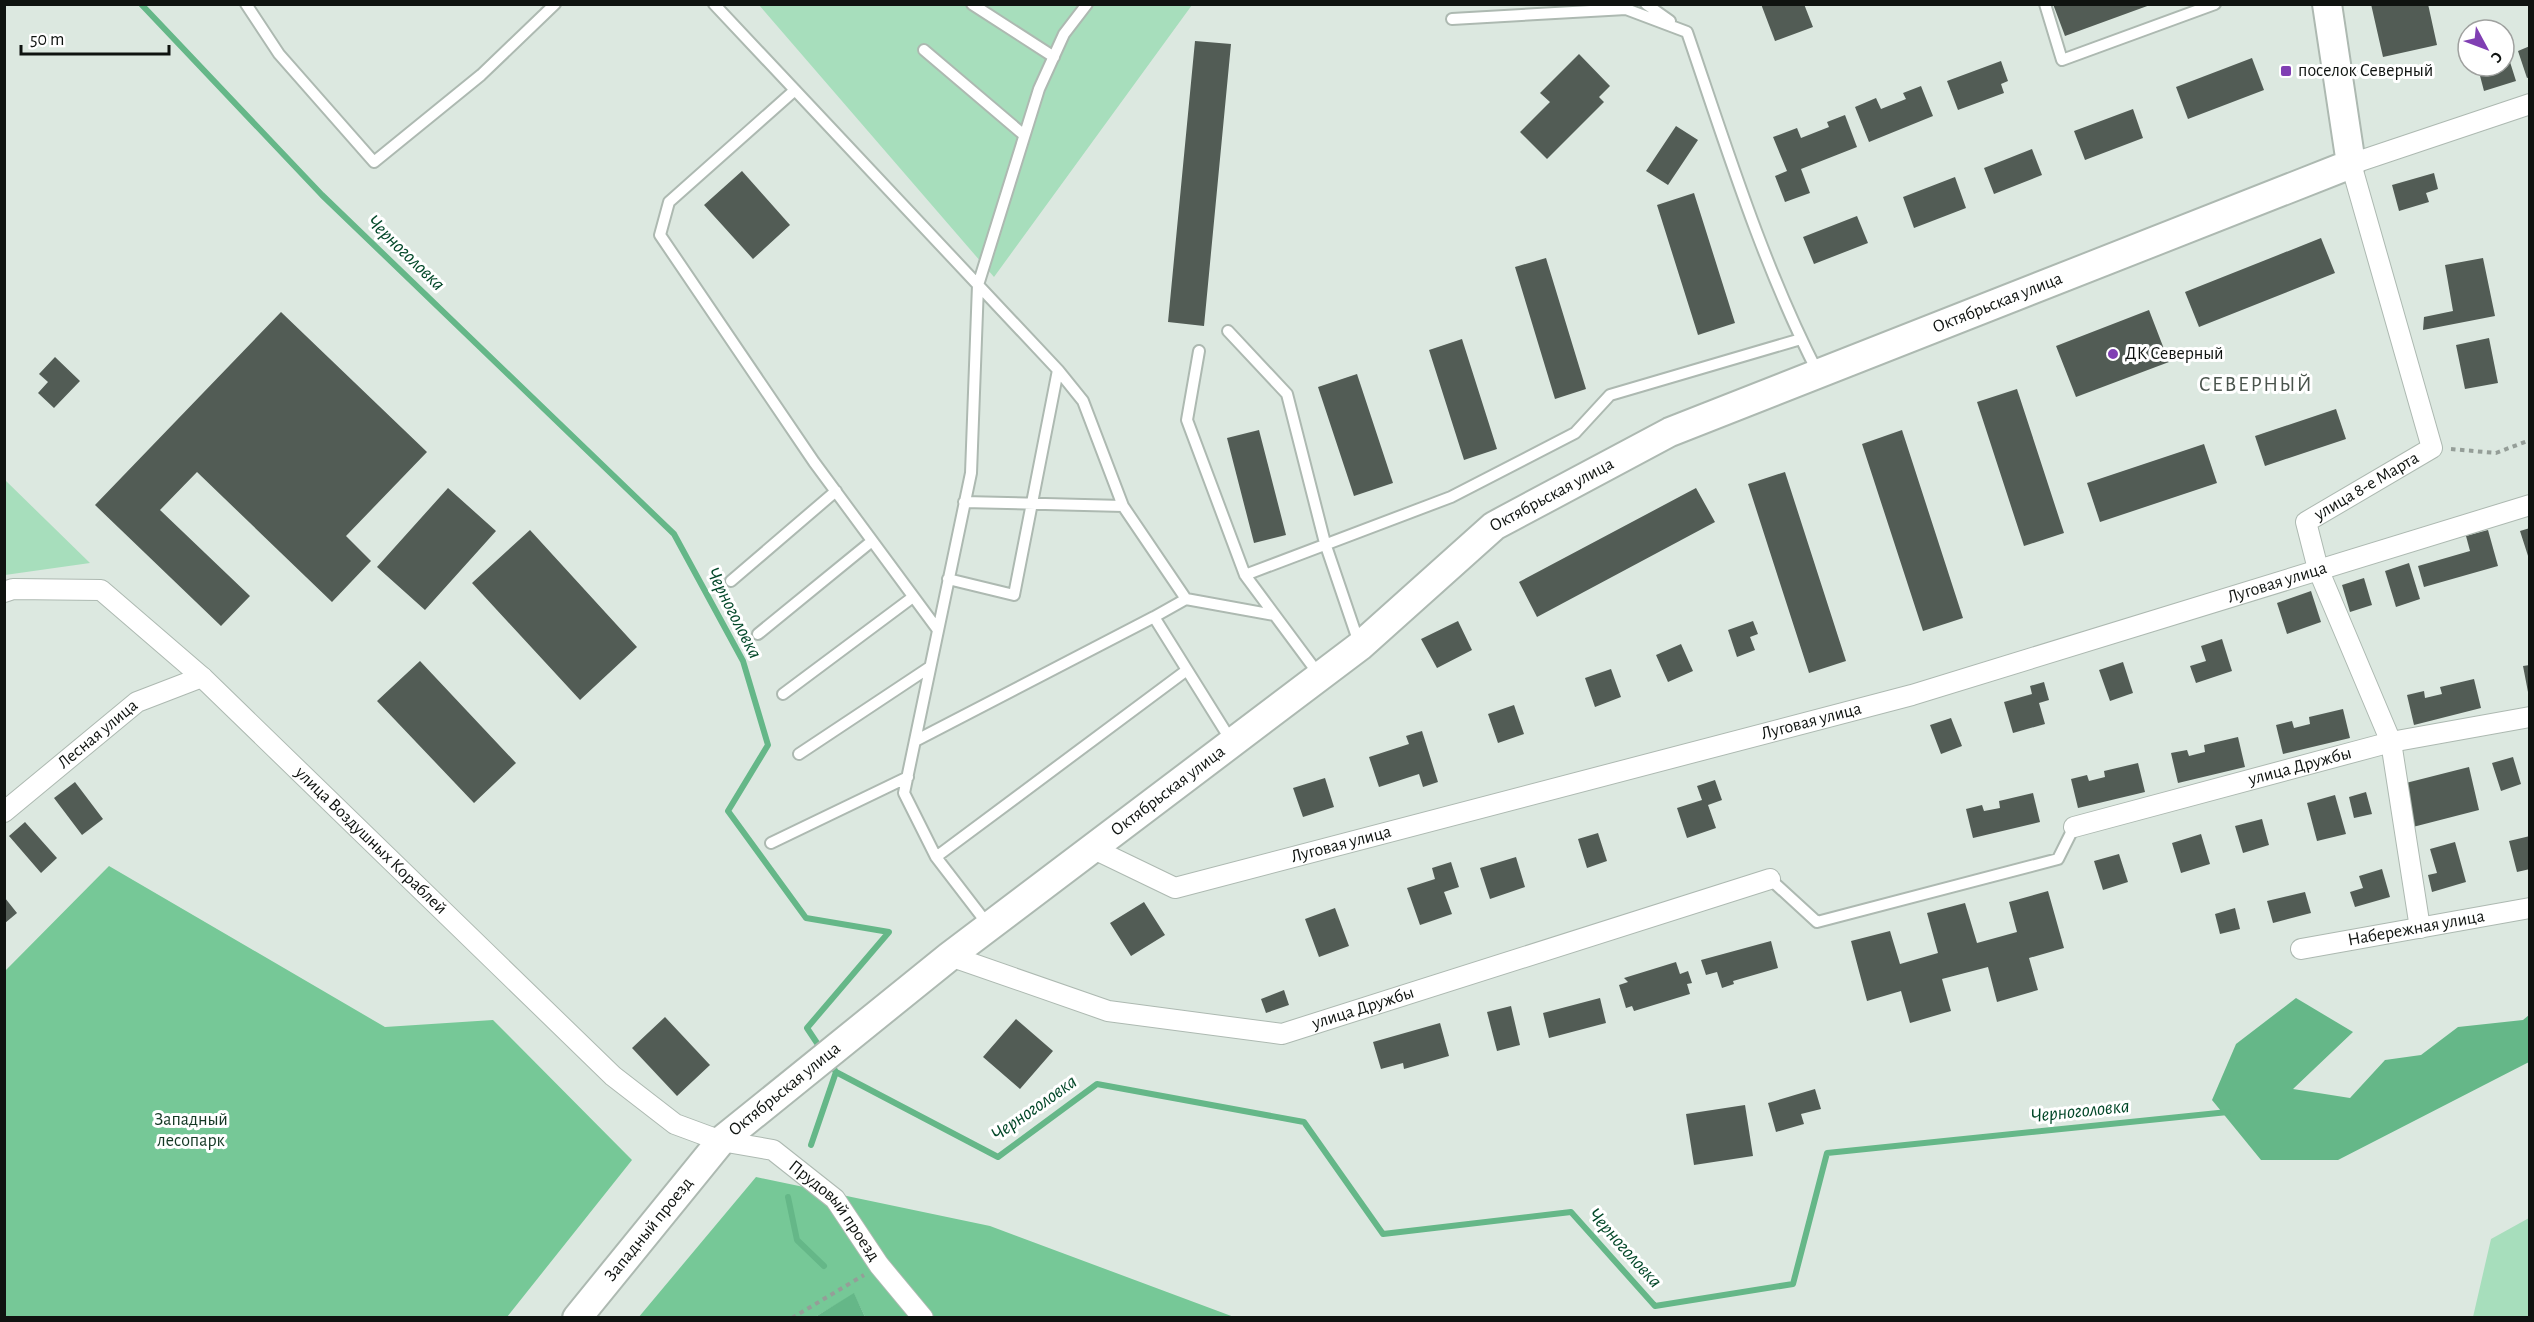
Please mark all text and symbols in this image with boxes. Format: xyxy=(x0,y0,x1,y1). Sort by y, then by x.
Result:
scale bar xyxy=(21,18,170,56)
north arrow xyxy=(2456,18,2516,78)
text: 50 m xyxy=(30,31,64,49)
text: С xyxy=(2488,49,2506,66)
place label: поселок Северный xyxy=(2298,62,2433,80)
marker: поселок Северный xyxy=(2279,64,2293,78)
water label: Черноголовка xyxy=(363,211,449,295)
street label: Октябрьская улица xyxy=(1930,269,2065,337)
place label: ДК Северный xyxy=(2125,345,2224,363)
marker: ДК Северный xyxy=(2106,347,2120,361)
district label: СЕВЕРНЫЙ xyxy=(2199,373,2313,395)
street label: улица 8-е Марта xyxy=(2311,449,2422,524)
street label: Октябрьская улица xyxy=(1487,455,1617,536)
street label: Луговая улица xyxy=(2225,559,2329,606)
water label: Черноголовка xyxy=(703,564,765,662)
street label: Лесная улица xyxy=(55,696,141,772)
street label: Луговая улица xyxy=(1759,700,1863,743)
street label: Октябрьская улица xyxy=(1108,742,1229,840)
street label: улица Дружбы xyxy=(2246,744,2353,789)
street label: улица Воздушных Кораблей xyxy=(291,763,450,918)
street label: Луговая улица xyxy=(1289,823,1393,866)
street label: Набережная улица xyxy=(2346,907,2486,949)
street label: улица Дружбы xyxy=(1309,984,1416,1033)
street label: Октябрьская улица xyxy=(725,1039,844,1140)
water label: Черноголовка xyxy=(988,1071,1080,1145)
water label: Черноголовка xyxy=(2030,1096,2130,1126)
park label: Западный лесопарк xyxy=(154,1111,228,1150)
street label: Прудовый проезд xyxy=(785,1157,883,1265)
street label: Западный проезд xyxy=(601,1174,696,1285)
water label: Черноголовка xyxy=(1584,1204,1666,1292)

